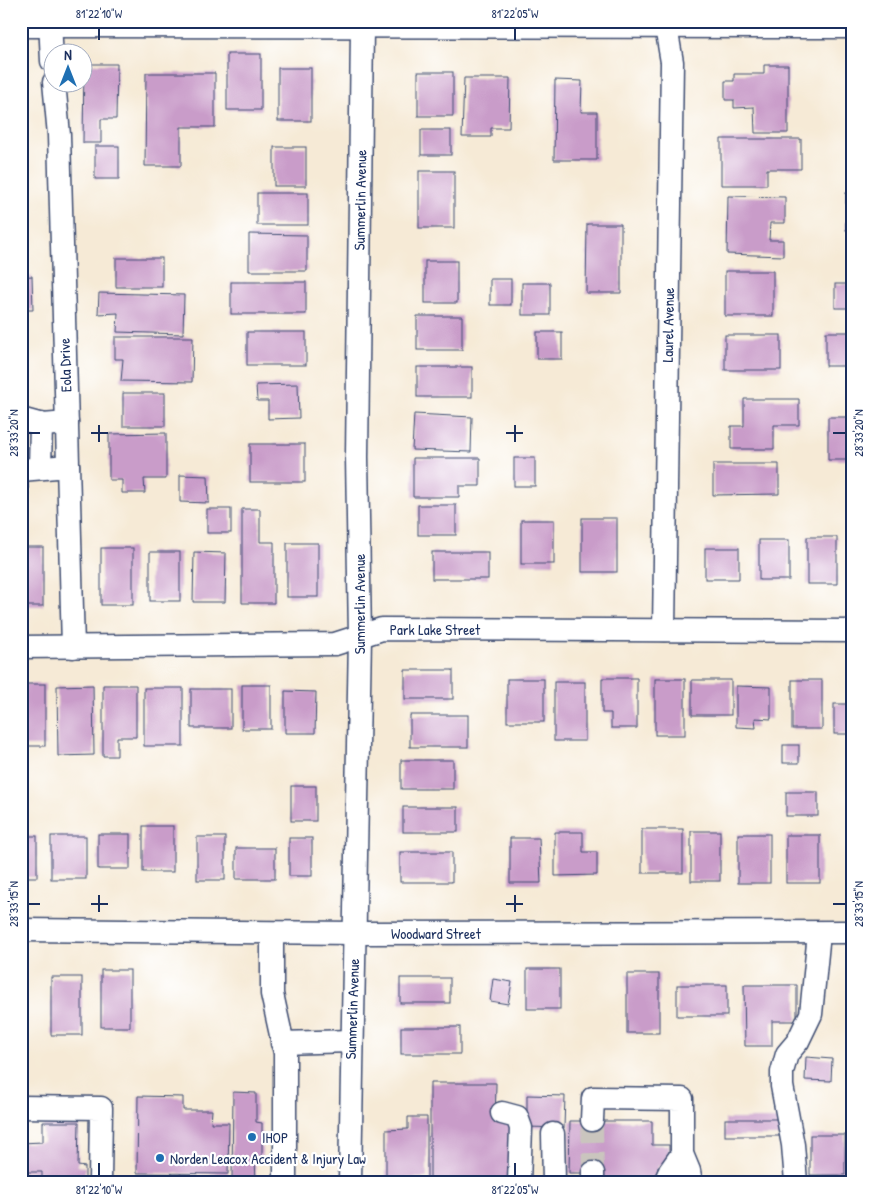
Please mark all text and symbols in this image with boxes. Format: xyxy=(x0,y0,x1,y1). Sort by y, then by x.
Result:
text: 81°22'10"W xyxy=(76,5,123,22)
text: 81°22'05"W xyxy=(491,5,539,22)
north arrow xyxy=(42,42,92,92)
text: N xyxy=(64,45,72,64)
street label: Summerlin Avenue xyxy=(349,149,371,251)
street label: Laurel Avenue xyxy=(657,287,679,363)
street label: Eola Drive xyxy=(54,338,76,392)
text: 28°33'20"N xyxy=(5,409,22,457)
text: 28°33'20"N xyxy=(850,409,867,457)
street label: Summerlin Avenue xyxy=(349,554,370,654)
street label: Park Lake Street xyxy=(390,619,481,640)
text: 28°33'15"N xyxy=(5,881,22,927)
text: 28°33'15"N xyxy=(850,881,867,927)
street label: Woodward Street xyxy=(391,923,482,944)
street label: Summerlin Avenue xyxy=(340,958,364,1060)
place label: IHOP xyxy=(262,1127,288,1148)
marker: IHOP xyxy=(246,1131,258,1143)
place label: Norden Leacox Accident & Injury Law xyxy=(170,1148,366,1169)
marker: Norden Leacox Accident & Injury Law xyxy=(154,1152,166,1164)
text: 81°22'10"W xyxy=(76,1181,123,1198)
text: 81°22'05"W xyxy=(491,1181,539,1198)

